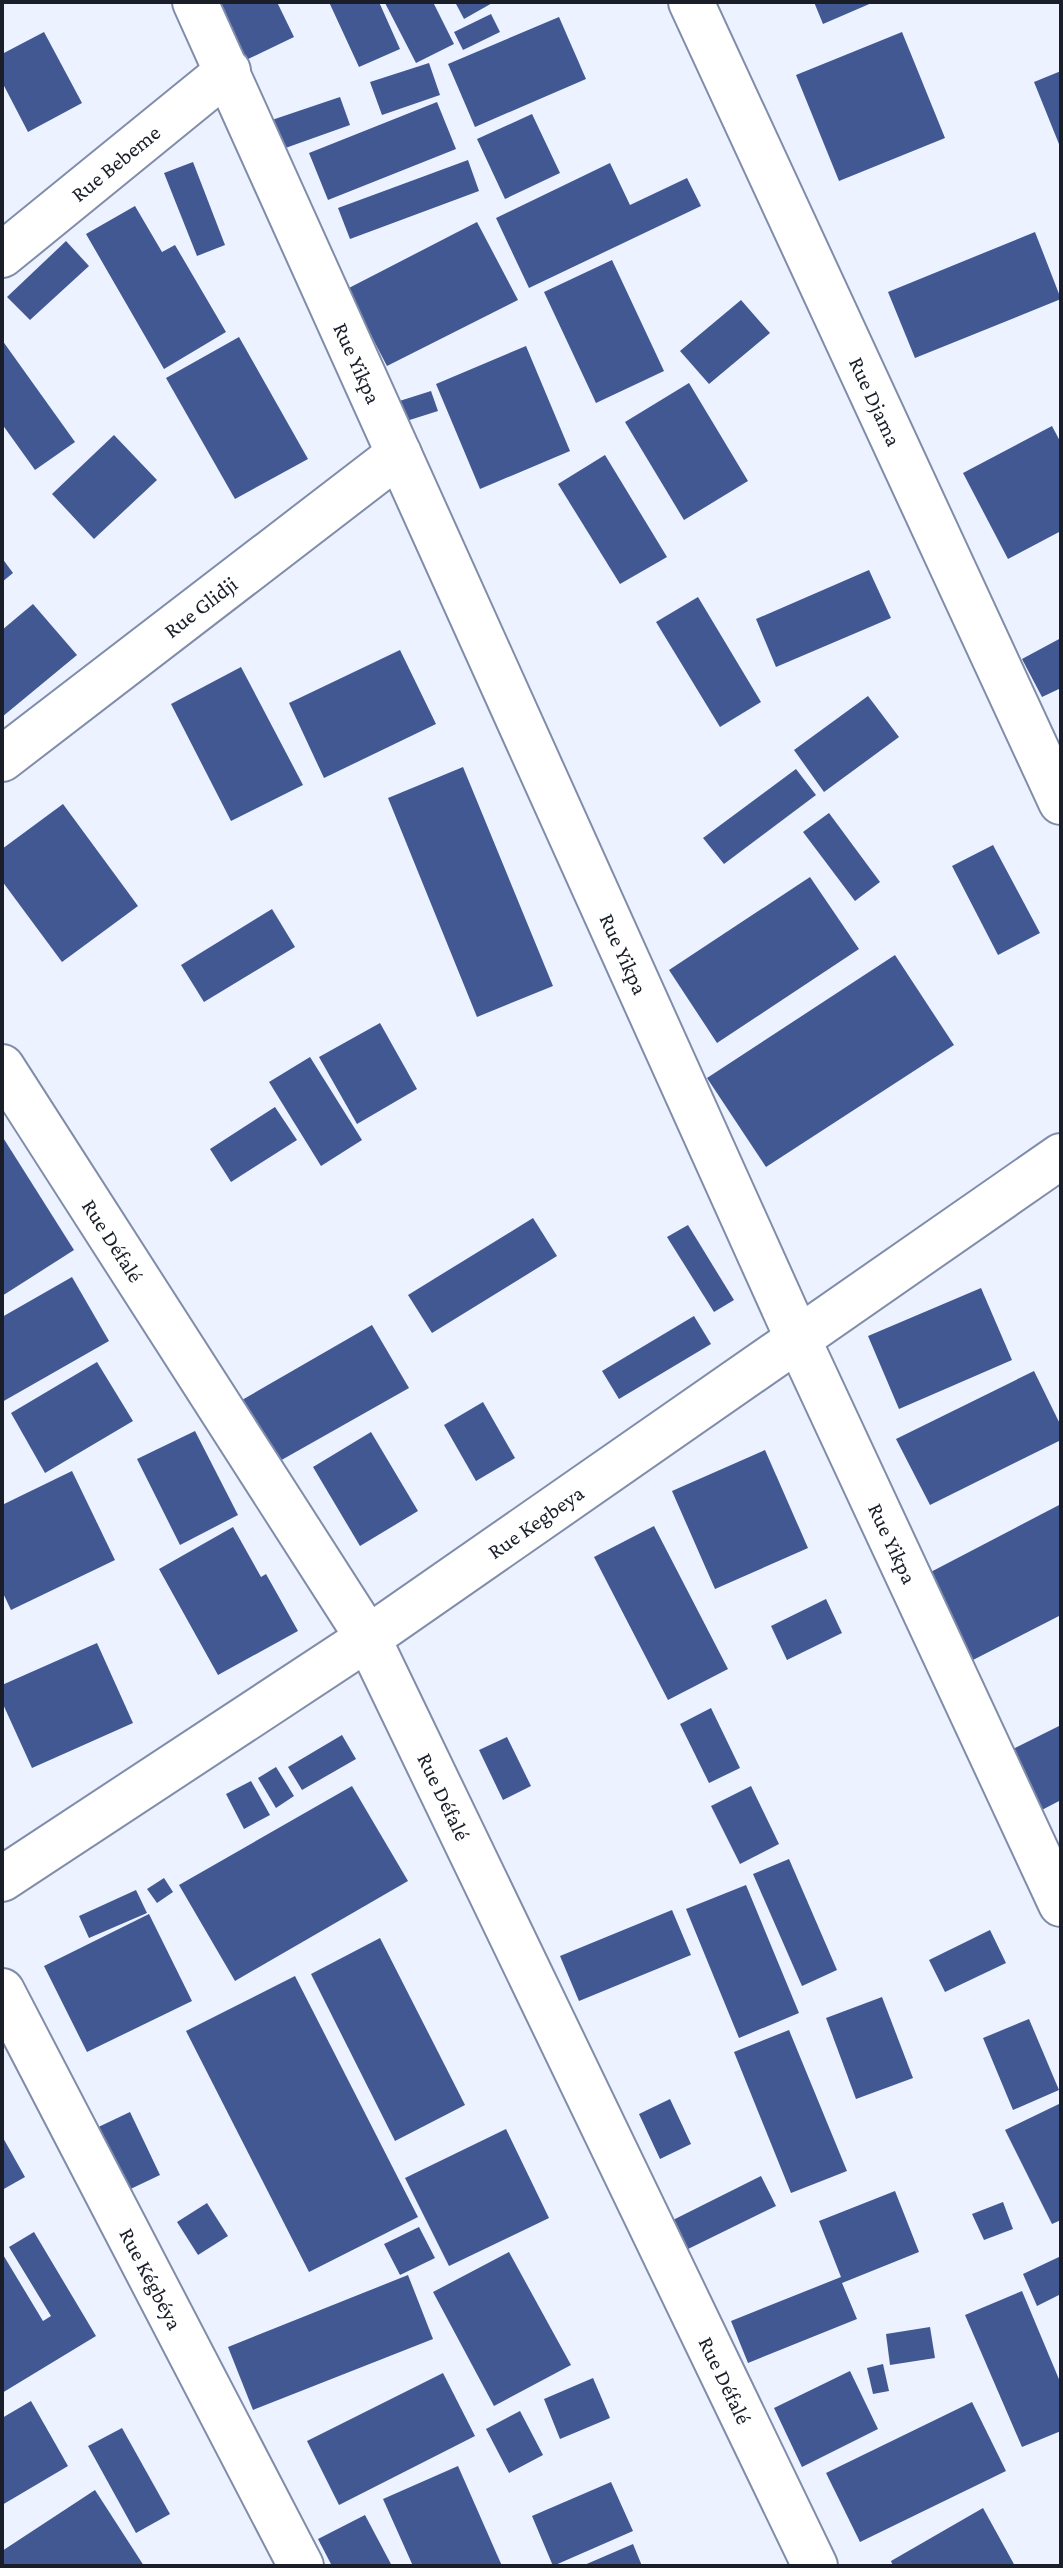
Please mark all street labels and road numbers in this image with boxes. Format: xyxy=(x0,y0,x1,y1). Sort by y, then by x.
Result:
street label: Rue Bebeme xyxy=(66,119,165,206)
street label: Rue Yikpa xyxy=(329,318,387,407)
street label: Rue Djama xyxy=(844,353,907,450)
street label: Rue Glidji xyxy=(159,571,242,643)
street label: Rue Yikpa xyxy=(595,909,653,998)
street label: Rue Défalé xyxy=(77,1194,149,1287)
street label: Rue Kegbeya xyxy=(483,1480,588,1564)
street label: Rue Yikpa xyxy=(863,1499,923,1588)
street label: Rue Défalé xyxy=(413,1749,476,1844)
street label: Rue Kégbéya xyxy=(115,2223,188,2334)
street label: Rue Défalé xyxy=(694,2332,757,2428)

